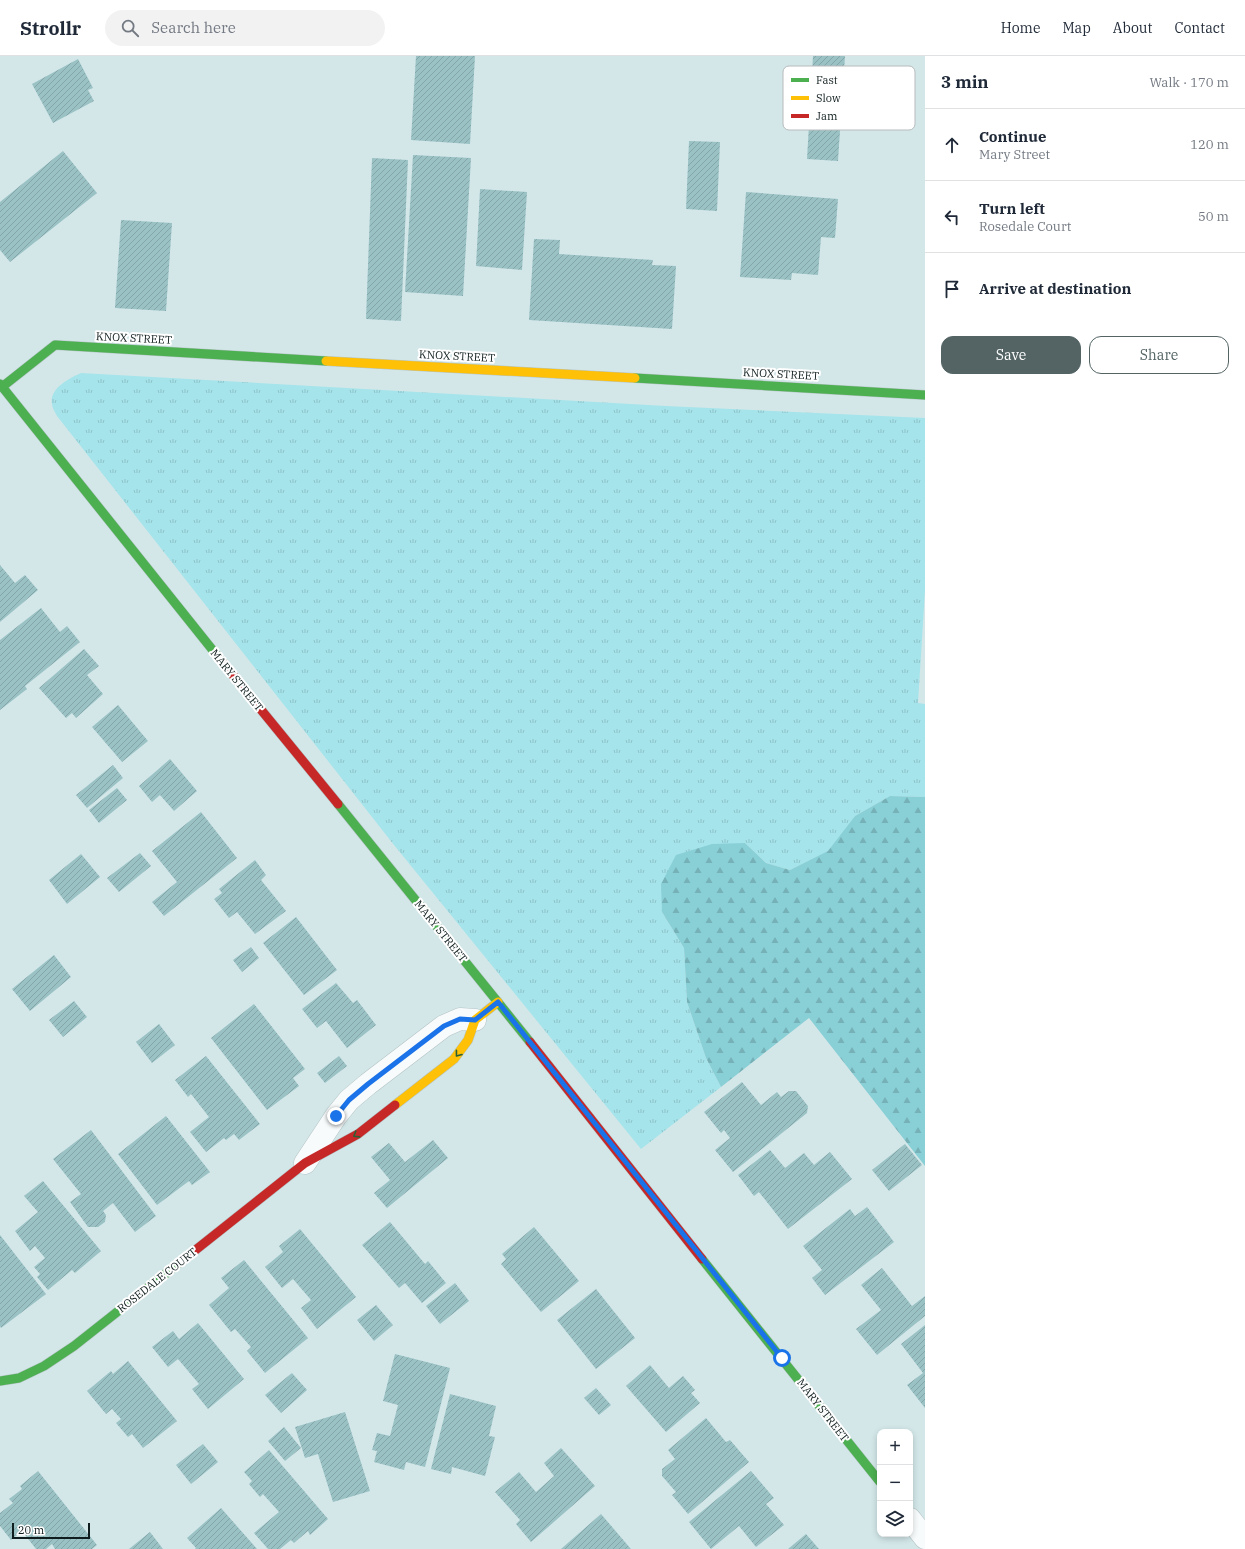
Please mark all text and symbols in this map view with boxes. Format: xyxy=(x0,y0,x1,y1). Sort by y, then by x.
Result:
search box xyxy=(105,10,385,46)
text: Strollr xyxy=(20,16,81,40)
icon: search xyxy=(119,17,141,39)
text: Search here xyxy=(151,18,236,37)
text: Home xyxy=(1001,19,1040,37)
text: Map xyxy=(1062,19,1091,37)
text: About xyxy=(1113,19,1152,37)
text: Contact xyxy=(1174,19,1225,37)
legend xyxy=(783,66,915,130)
text: 3 min xyxy=(941,71,989,93)
text: Fast xyxy=(816,73,838,87)
text: Walk · 170 m xyxy=(1150,74,1229,91)
text: Slow xyxy=(816,91,841,105)
text: Jam xyxy=(816,109,838,123)
text: Continue xyxy=(979,127,1046,146)
icon: ahead xyxy=(941,134,963,156)
text: 120 m xyxy=(1190,136,1229,153)
text: Mary Street xyxy=(979,146,1050,163)
text: Turn left xyxy=(979,199,1045,218)
icon: left xyxy=(941,206,963,228)
text: 50 m xyxy=(1198,208,1229,225)
text: Rosedale Court xyxy=(979,218,1071,235)
icon: arrive xyxy=(941,278,963,300)
text: Arrive at destination xyxy=(979,279,1131,298)
street label: KNOX STREET xyxy=(96,329,172,347)
button: Save xyxy=(941,336,1081,374)
button: Share xyxy=(1089,336,1229,374)
street label: KNOX STREET xyxy=(419,347,495,365)
street label: KNOX STREET xyxy=(743,365,819,383)
street label: MARY STREET xyxy=(208,646,266,714)
street label: MARY STREET xyxy=(412,897,470,965)
one-way arrow xyxy=(455,1050,462,1057)
route end xyxy=(327,1107,345,1125)
one-way arrow xyxy=(353,1130,360,1138)
street label: ROSEDALE COURT xyxy=(114,1245,200,1315)
route start xyxy=(773,1349,791,1367)
street label: MARY STREET xyxy=(794,1376,852,1444)
map controls xyxy=(877,1429,913,1537)
button: + xyxy=(877,1429,913,1465)
button: − xyxy=(877,1465,913,1501)
button: layers xyxy=(877,1501,913,1537)
scale bar xyxy=(12,1521,90,1540)
text: 20 m xyxy=(18,1523,44,1537)

